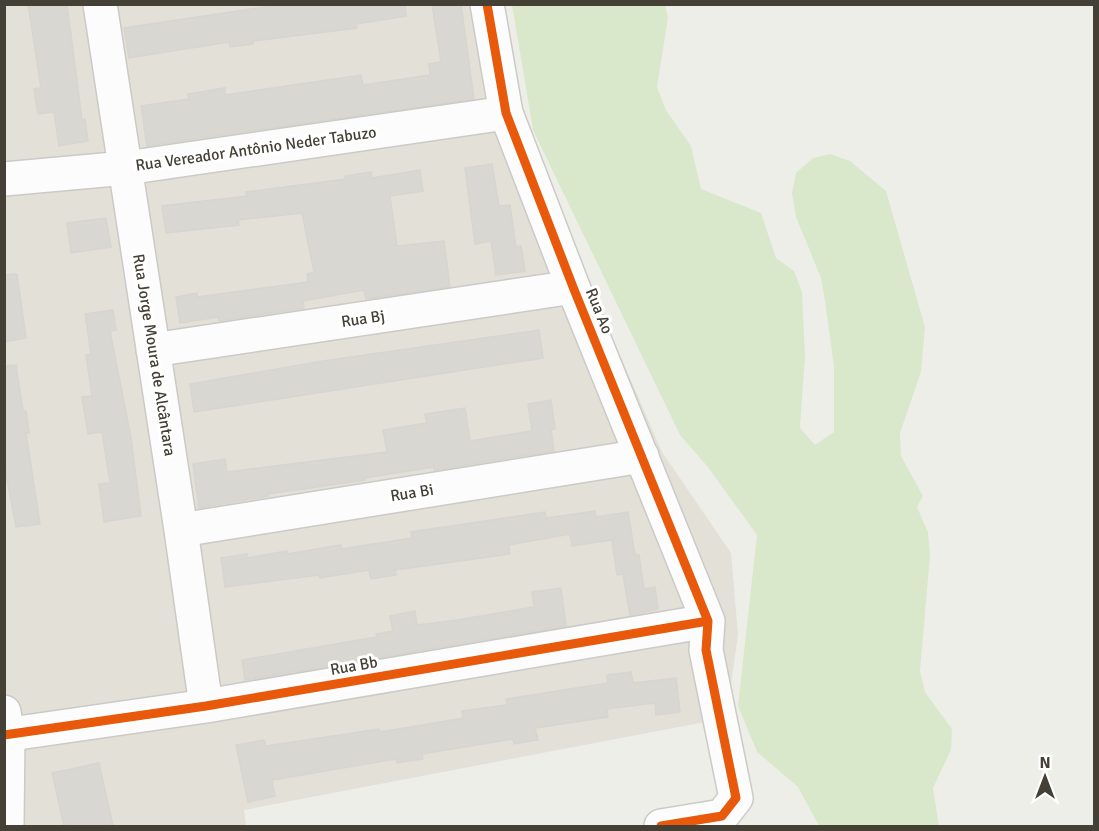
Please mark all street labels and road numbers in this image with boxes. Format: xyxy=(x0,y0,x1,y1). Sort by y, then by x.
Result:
street label: Rua Vereador Antônio Neder Tabuzo xyxy=(134,122,378,176)
street label: Rua Jorge Moura de Alcântara xyxy=(128,252,180,458)
street label: Rua Ao xyxy=(581,285,617,337)
street label: Rua Bj xyxy=(340,306,386,332)
street label: Rua Bi xyxy=(389,480,435,506)
street label: Rua Bb xyxy=(329,652,379,680)

